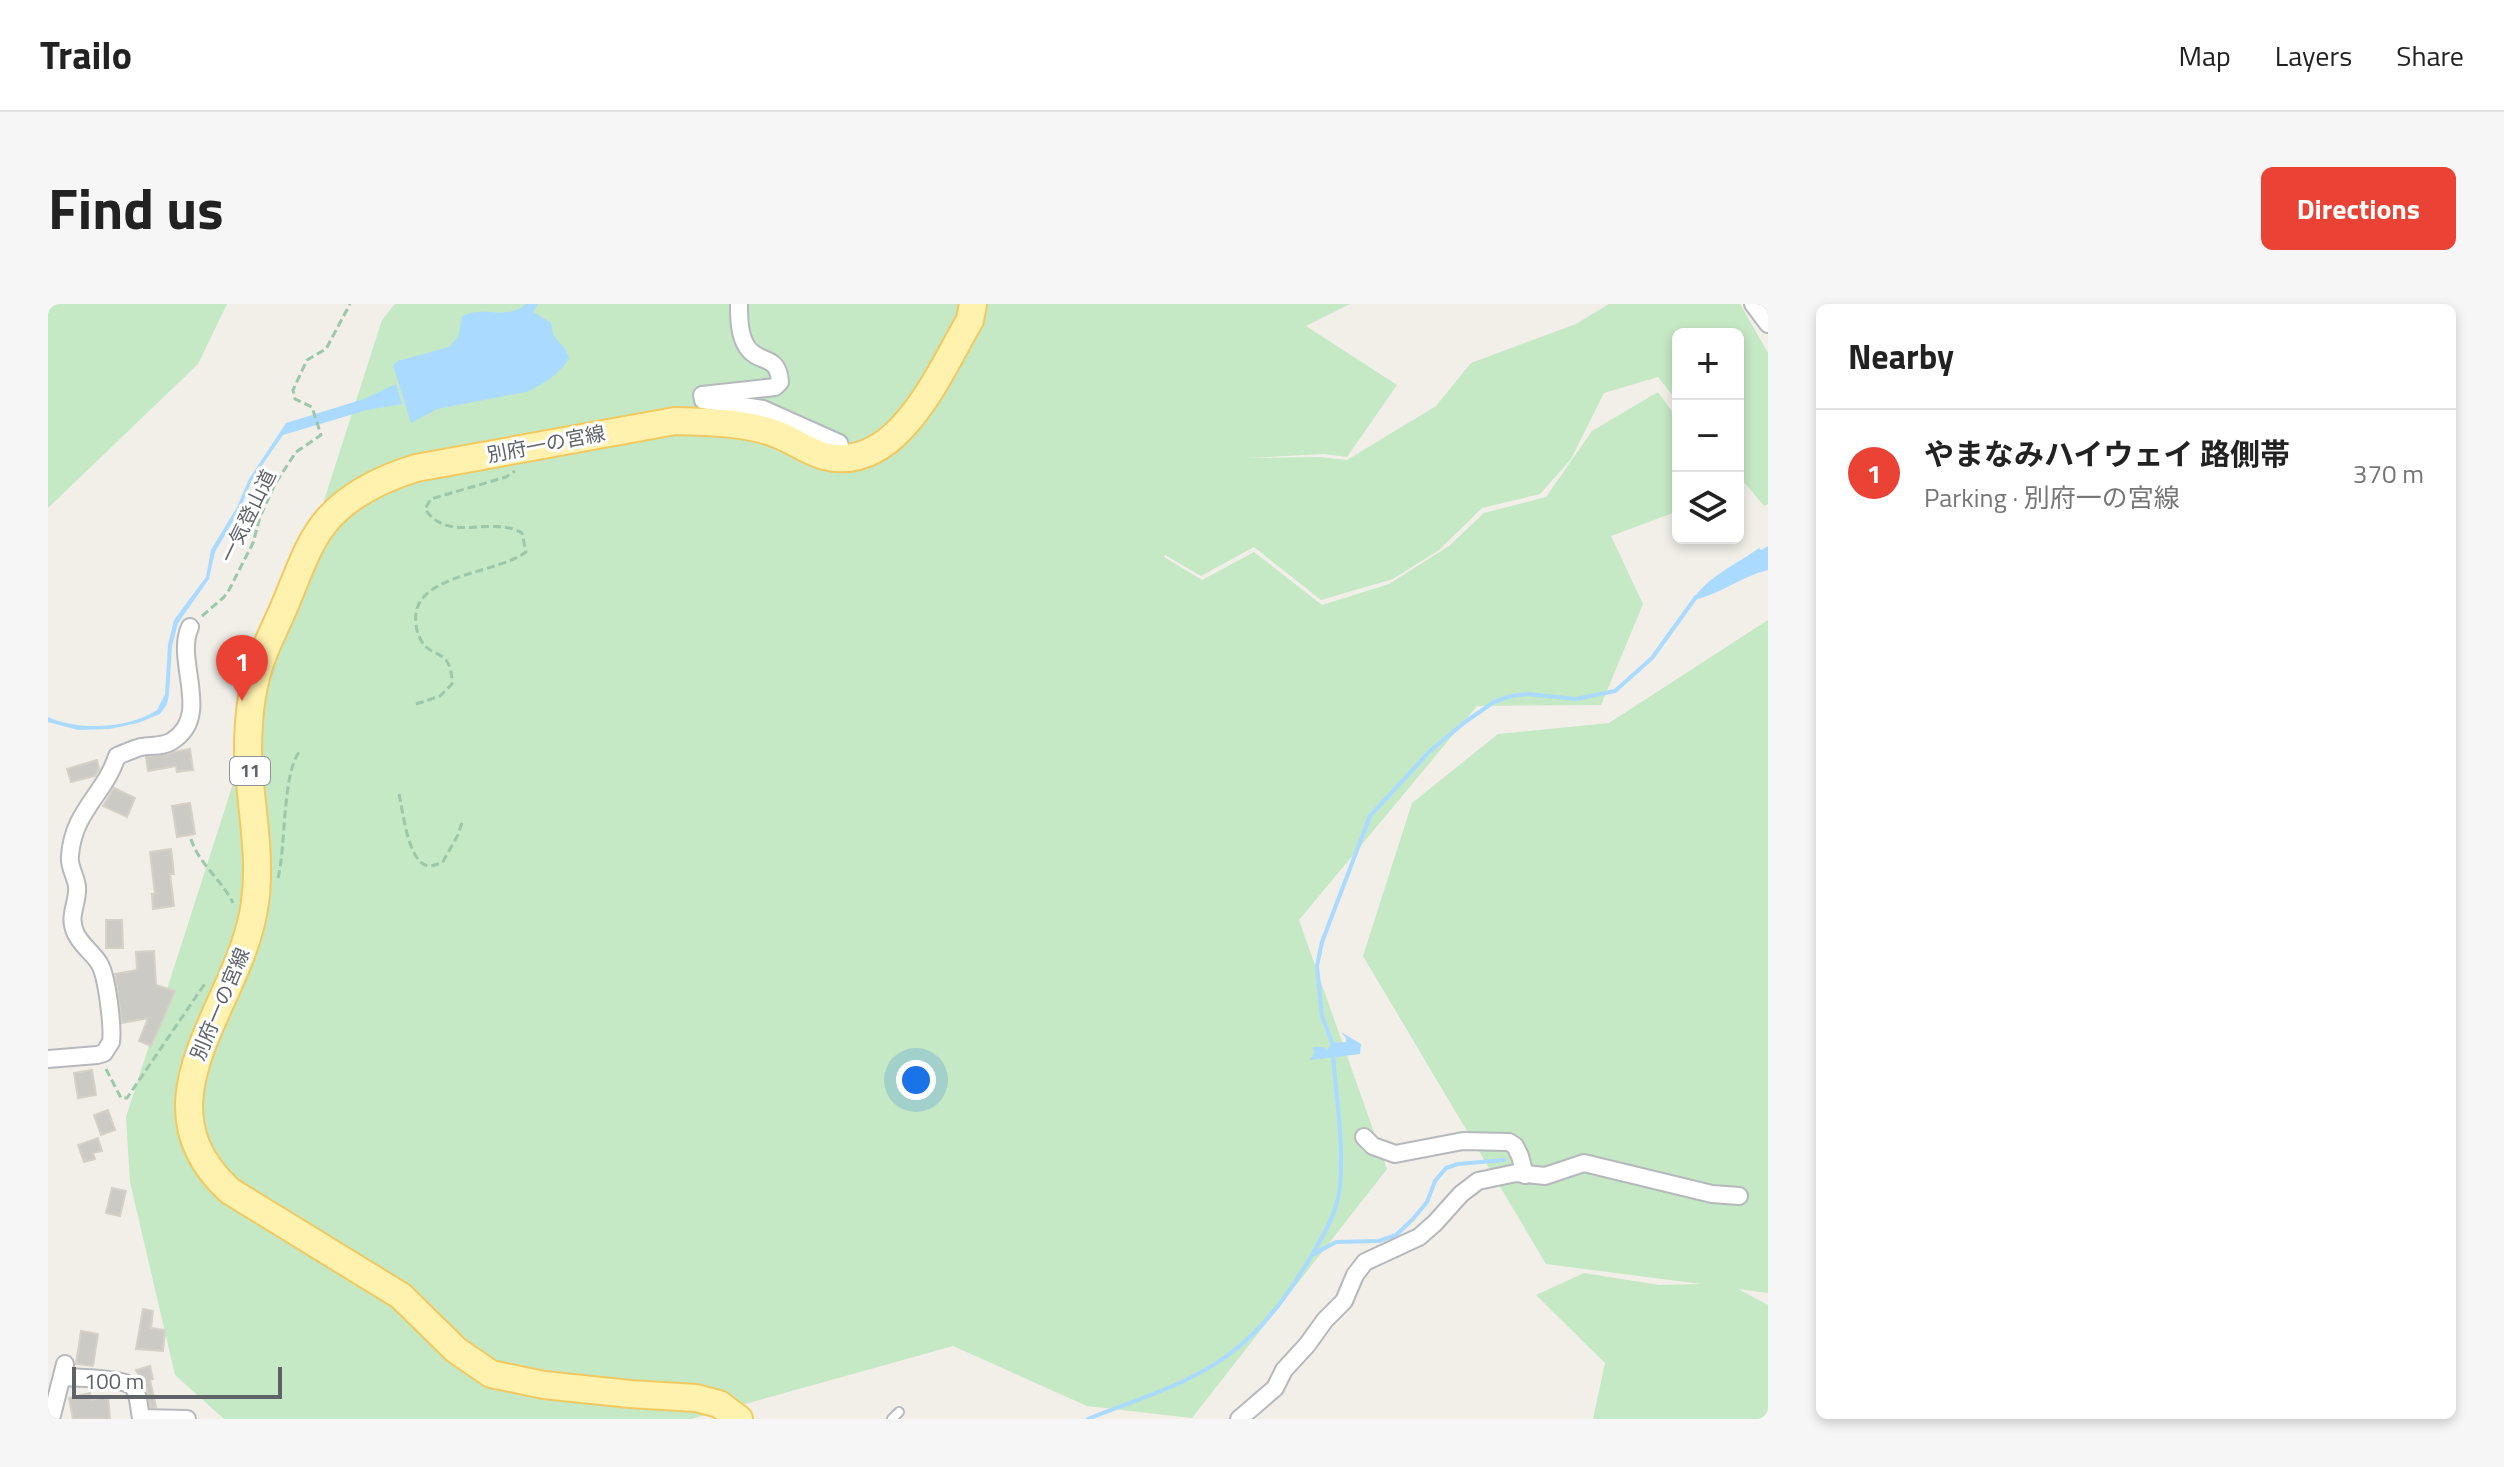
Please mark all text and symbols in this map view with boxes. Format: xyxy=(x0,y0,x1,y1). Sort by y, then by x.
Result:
text: Trailo xyxy=(40,26,132,84)
text: Map xyxy=(2178,34,2231,77)
text: Layers xyxy=(2275,34,2352,77)
text: Share xyxy=(2396,34,2464,77)
text: Find us xyxy=(48,166,224,251)
button: Directions xyxy=(2261,167,2456,250)
map controls xyxy=(1672,328,1744,544)
button: + xyxy=(1672,328,1744,400)
text: Nearby xyxy=(1848,330,1954,382)
button: − xyxy=(1672,400,1744,472)
street label: 別府一の宮線 xyxy=(484,417,608,470)
text: やまなみハイウェイ 路側帯 xyxy=(1924,431,2290,477)
text: 1 xyxy=(1867,454,1881,493)
text: 370 m xyxy=(2353,454,2424,493)
street label: 一気登山道 xyxy=(212,464,283,568)
button: layers xyxy=(1672,472,1744,544)
text: Parking · 別府一の宮線 xyxy=(1924,478,2180,517)
pin: 1 xyxy=(216,635,268,701)
road number: 11 xyxy=(230,757,270,785)
street label: 別府一の宮線 xyxy=(182,943,257,1065)
your location xyxy=(896,1060,936,1100)
scale bar xyxy=(72,1363,282,1399)
text: 100 m xyxy=(84,1364,144,1398)

